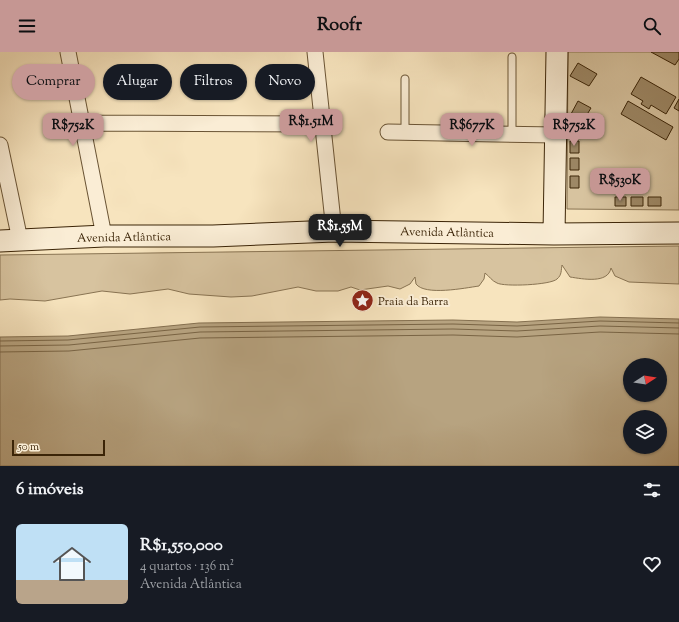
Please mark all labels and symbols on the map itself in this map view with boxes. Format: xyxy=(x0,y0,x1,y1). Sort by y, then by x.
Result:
pin: R$1.51M xyxy=(274,109,348,143)
pin: R$752K xyxy=(40,113,106,147)
pin: R$677K xyxy=(439,113,505,147)
pin: R$752K xyxy=(541,113,607,147)
pin: R$530K xyxy=(587,168,653,202)
pin: R$1.55M xyxy=(303,214,377,248)
street label: Avenida Atlântica xyxy=(400,223,495,243)
street label: Avenida Atlântica xyxy=(77,228,172,248)
place icon: Praia da Barra xyxy=(350,288,376,314)
place label: Praia da Barra xyxy=(378,293,449,311)
north arrow xyxy=(623,358,667,402)
scale bar xyxy=(12,438,105,457)

